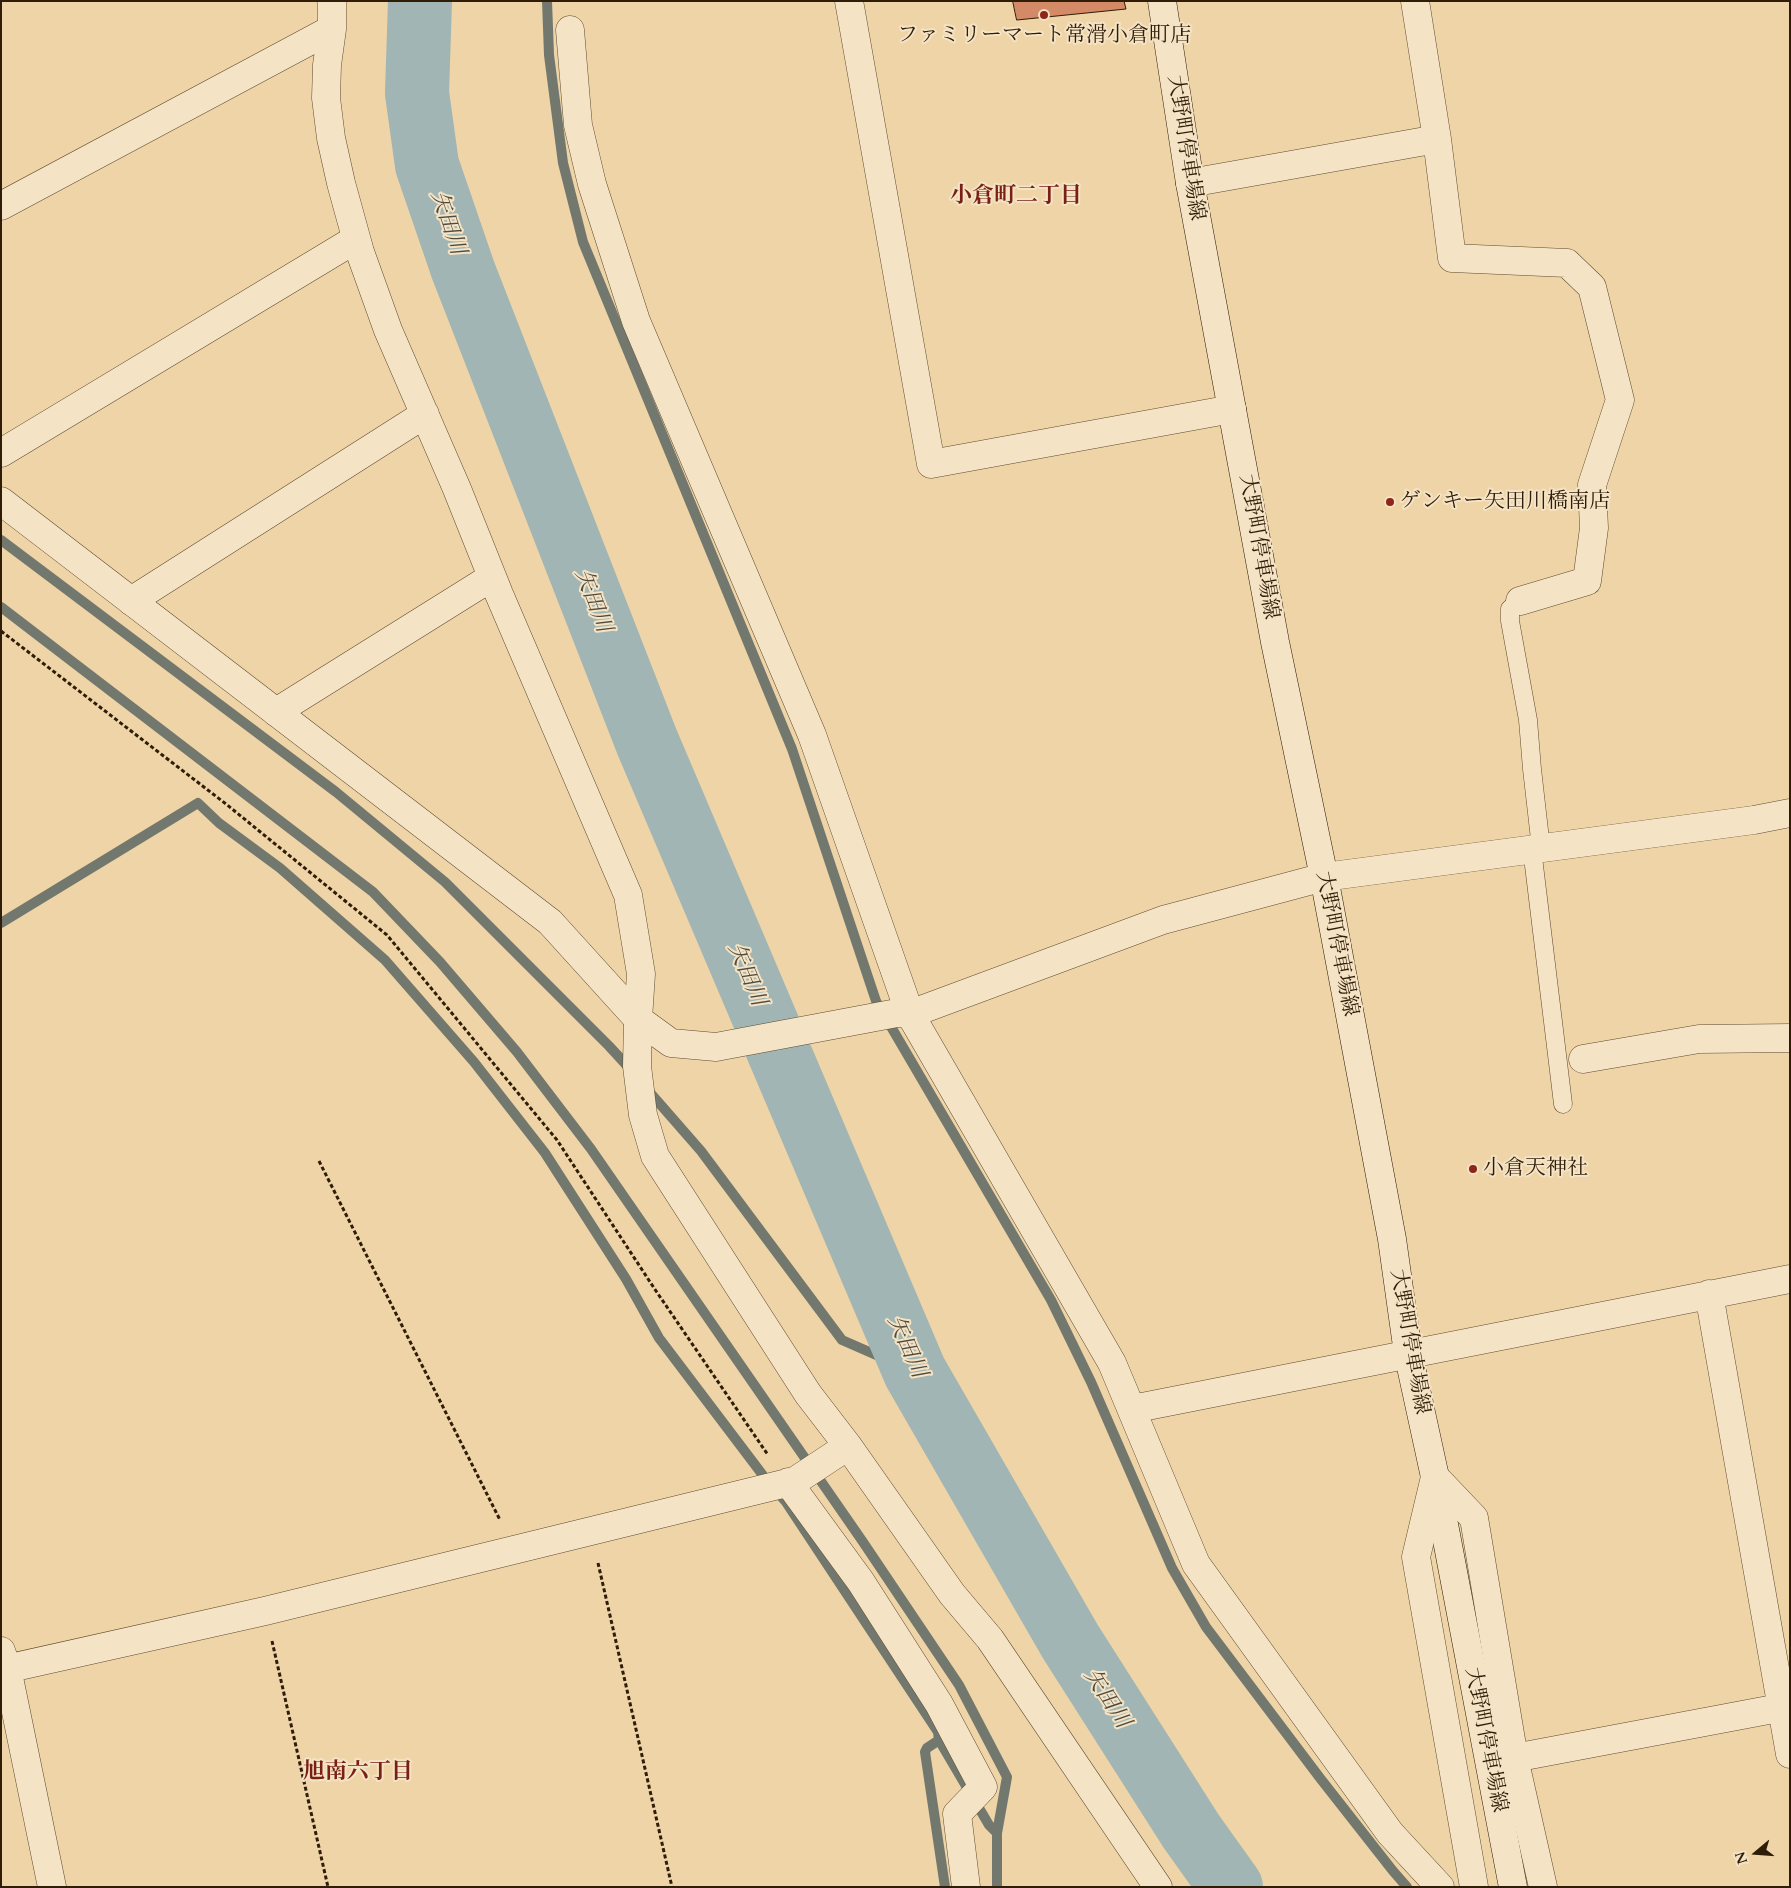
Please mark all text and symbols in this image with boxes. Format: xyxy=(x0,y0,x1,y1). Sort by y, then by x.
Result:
marker: ファミリーマート常滑小倉町店 xyxy=(1038,9,1050,21)
place label: ファミリーマート常滑小倉町店 xyxy=(897,23,1191,49)
street label: 大野町停車場線 xyxy=(1161,73,1209,223)
district label: 小倉町二丁目 xyxy=(950,184,1082,210)
water label: 矢田川 xyxy=(424,188,470,258)
street label: 大野町停車場線 xyxy=(1233,472,1283,622)
place label: ゲンキー矢田川橋南店 xyxy=(1400,489,1610,515)
marker: ゲンキー矢田川橋南店 xyxy=(1384,496,1396,508)
water label: 矢田川 xyxy=(568,565,616,637)
street label: 大野町停車場線 xyxy=(1310,869,1362,1019)
water label: 矢田川 xyxy=(721,939,771,1011)
place label: 小倉天神社 xyxy=(1483,1156,1588,1182)
marker: 小倉天神社 xyxy=(1467,1163,1479,1175)
street label: 大野町停車場線 xyxy=(1384,1267,1434,1417)
water label: 矢田川 xyxy=(881,1311,931,1383)
water label: 矢田川 xyxy=(1077,1664,1135,1734)
street label: 大野町停車場線 xyxy=(1459,1665,1511,1815)
district label: 旭南六丁目 xyxy=(303,1760,413,1786)
north arrow xyxy=(1731,1828,1781,1878)
text: N xyxy=(1730,1849,1752,1867)

